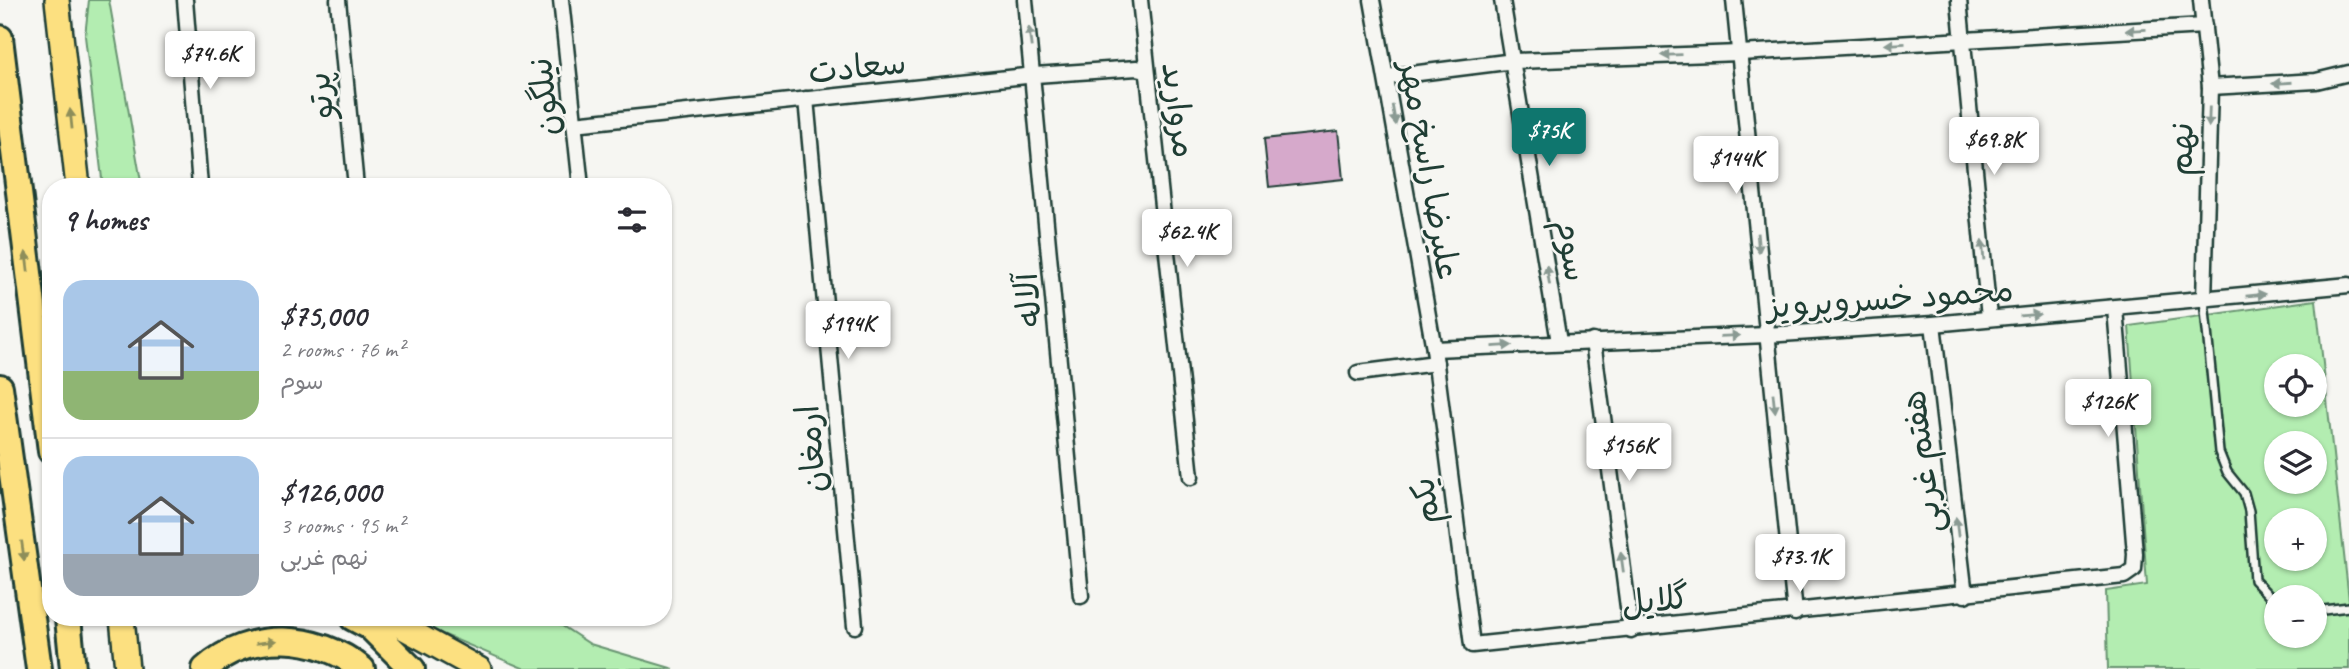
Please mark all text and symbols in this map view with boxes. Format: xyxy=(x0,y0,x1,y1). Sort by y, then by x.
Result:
one-way arrow xyxy=(2125,24,2147,35)
one-way arrow xyxy=(1025,26,1036,48)
pin: $74.6K xyxy=(153,32,267,91)
one-way arrow xyxy=(1884,38,1906,49)
text: $74.6K xyxy=(181,39,239,68)
street label: سعادت xyxy=(806,41,908,93)
one-way arrow xyxy=(1660,50,1682,61)
street label: علیرضا راسخ مهر xyxy=(1389,55,1470,283)
street label: نیلگون xyxy=(519,56,569,138)
street label: مروارید xyxy=(1152,60,1206,160)
street label: پرتو xyxy=(297,70,343,124)
one-way arrow xyxy=(2271,78,2293,89)
one-way arrow xyxy=(1389,104,1400,126)
one-way arrow xyxy=(2204,106,2215,128)
one-way arrow xyxy=(65,108,76,130)
pin: $75K xyxy=(1508,108,1590,168)
text: $75K xyxy=(1528,116,1570,145)
pin: $69.8K xyxy=(1937,118,2051,177)
street label: نهم xyxy=(2159,121,2207,177)
text: $69.8K xyxy=(1965,125,2023,154)
pin: $144K xyxy=(1687,136,1785,196)
text: $144K xyxy=(1709,144,1763,173)
text: 9 homes xyxy=(63,201,147,239)
icon: filters xyxy=(613,201,651,239)
pin: $62.4K xyxy=(1130,210,1244,269)
street label: سوم xyxy=(1542,216,1598,285)
text: $62.4K xyxy=(1158,217,1216,246)
one-way arrow xyxy=(1753,232,1764,254)
one-way arrow xyxy=(1977,239,1988,261)
one-way arrow xyxy=(22,251,33,273)
one-way arrow xyxy=(1542,264,1553,286)
street label: محمود خسروپرویز xyxy=(1762,268,2015,328)
street label: آلاله xyxy=(1005,269,1051,329)
one-way arrow xyxy=(2246,289,2268,300)
text: $75,000 xyxy=(280,297,366,335)
pin: $194K xyxy=(799,302,897,361)
icon: home xyxy=(119,308,203,392)
text: $194K xyxy=(822,309,874,338)
one-way arrow xyxy=(2019,309,2041,320)
one-way arrow xyxy=(1719,331,1741,342)
text: 2 rooms · 76 m² xyxy=(280,335,404,364)
one-way arrow xyxy=(1492,340,1514,351)
map controls xyxy=(2264,354,2327,648)
button: locate xyxy=(2264,354,2327,417)
text: سوم xyxy=(280,367,324,396)
pin: $126K xyxy=(2059,380,2157,439)
text: $126K xyxy=(2081,387,2135,416)
street label: هفتم غربی xyxy=(1892,388,1956,536)
one-way arrow xyxy=(1768,392,1779,414)
street label: ارمغان xyxy=(786,403,836,495)
pin: $156K xyxy=(1580,424,1678,483)
text: $156K xyxy=(1602,431,1656,460)
button: layers xyxy=(2264,431,2327,494)
text: $126,000 xyxy=(280,473,381,511)
street label: یکم xyxy=(1401,475,1453,527)
icon: home xyxy=(119,484,203,568)
button: + xyxy=(2264,508,2327,571)
text: 3 rooms · 95 m² xyxy=(280,511,404,540)
one-way arrow xyxy=(1951,516,1962,538)
pin: $73.1K xyxy=(1743,534,1857,594)
one-way arrow xyxy=(18,540,29,562)
text: $73.1K xyxy=(1771,542,1829,571)
text: نهم غربی xyxy=(280,543,368,572)
one-way arrow xyxy=(1617,551,1628,573)
street label: گلایل xyxy=(1619,576,1691,624)
button: − xyxy=(2264,585,2327,648)
one-way arrow xyxy=(255,637,277,648)

